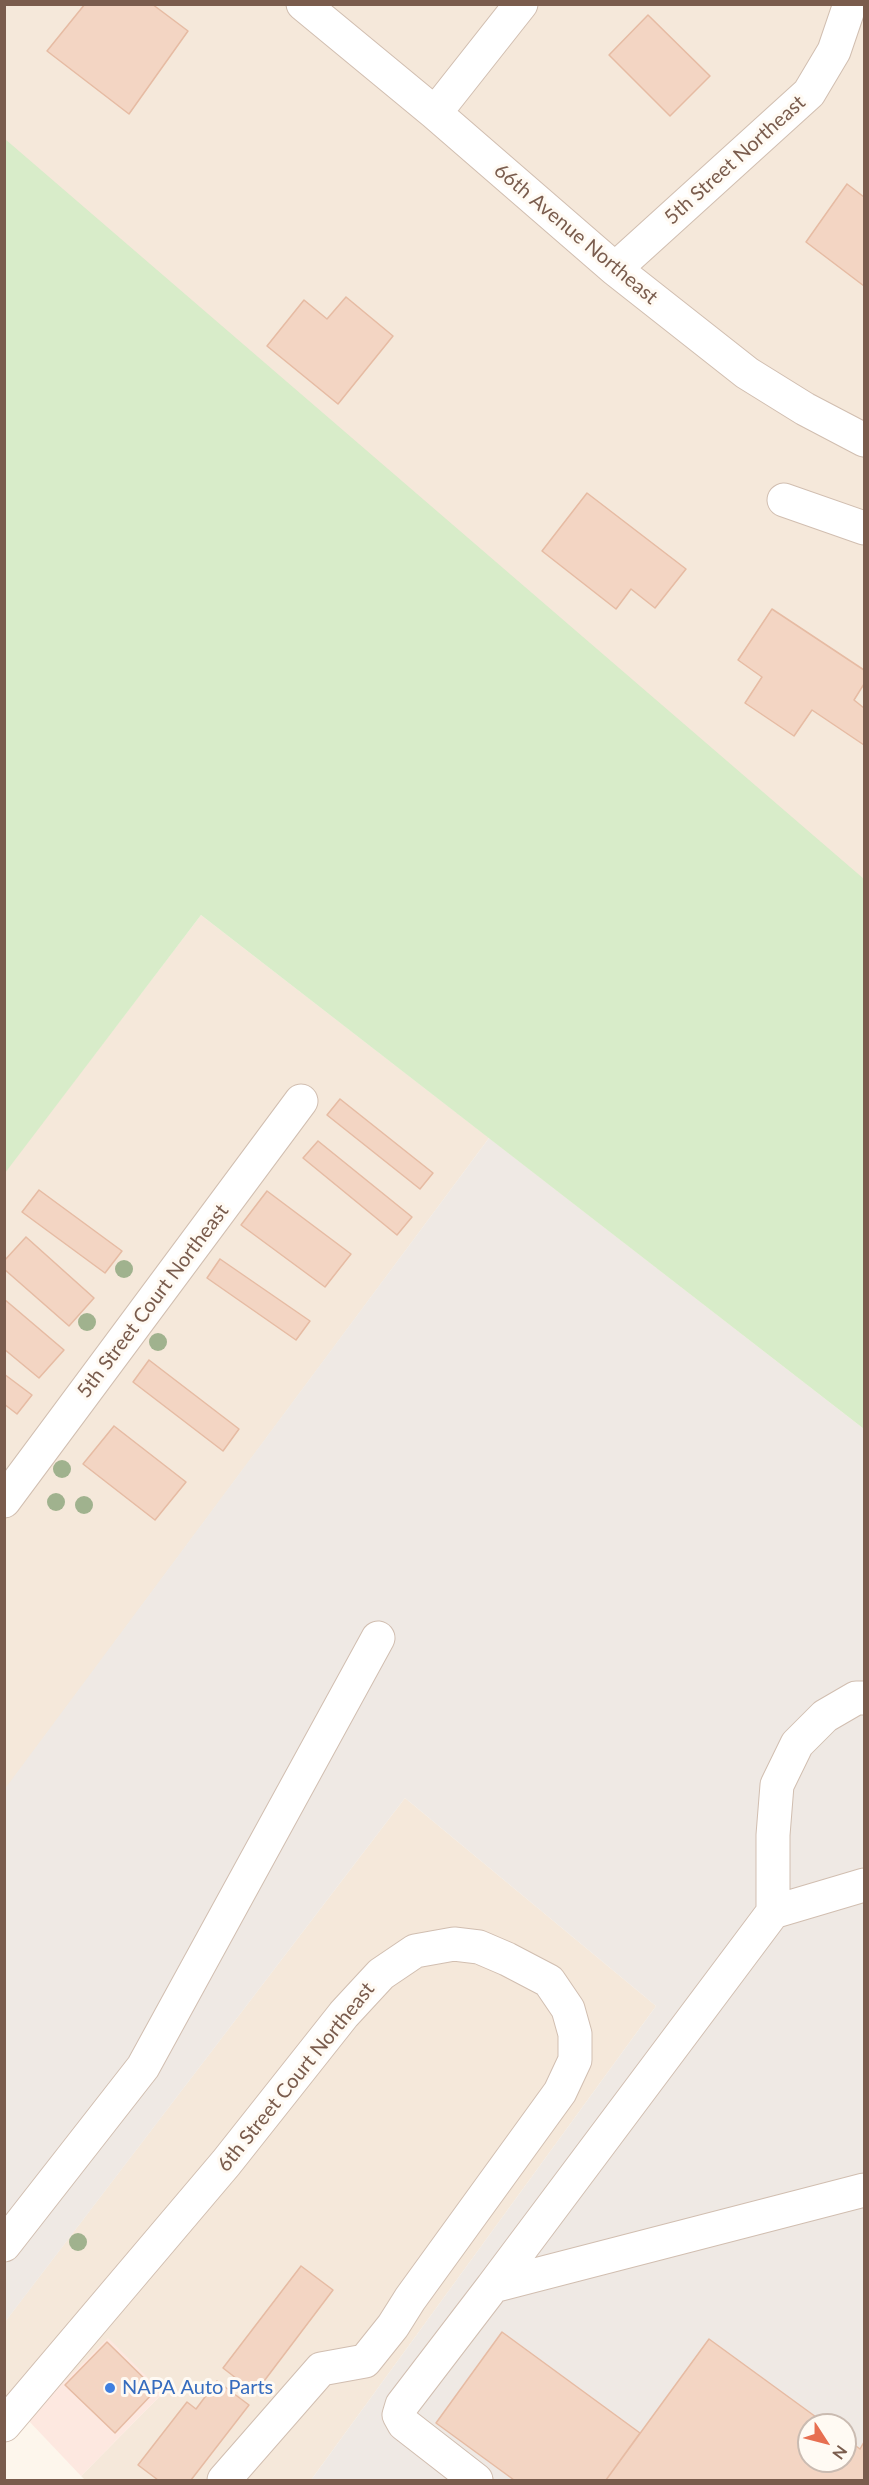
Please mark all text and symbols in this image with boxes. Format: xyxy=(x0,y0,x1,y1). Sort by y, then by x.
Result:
street label: 5th Street Northeast xyxy=(660,91,810,229)
street label: 66th Avenue Northeast xyxy=(489,159,663,309)
street label: 5th Street Court Northeast xyxy=(72,1199,234,1403)
street label: 6th Street Court Northeast xyxy=(212,1978,380,2176)
place label: NAPA Auto Parts xyxy=(122,2376,273,2400)
marker: NAPA Auto Parts xyxy=(103,2381,117,2395)
north arrow xyxy=(797,2413,857,2473)
text: N xyxy=(829,2442,852,2463)

